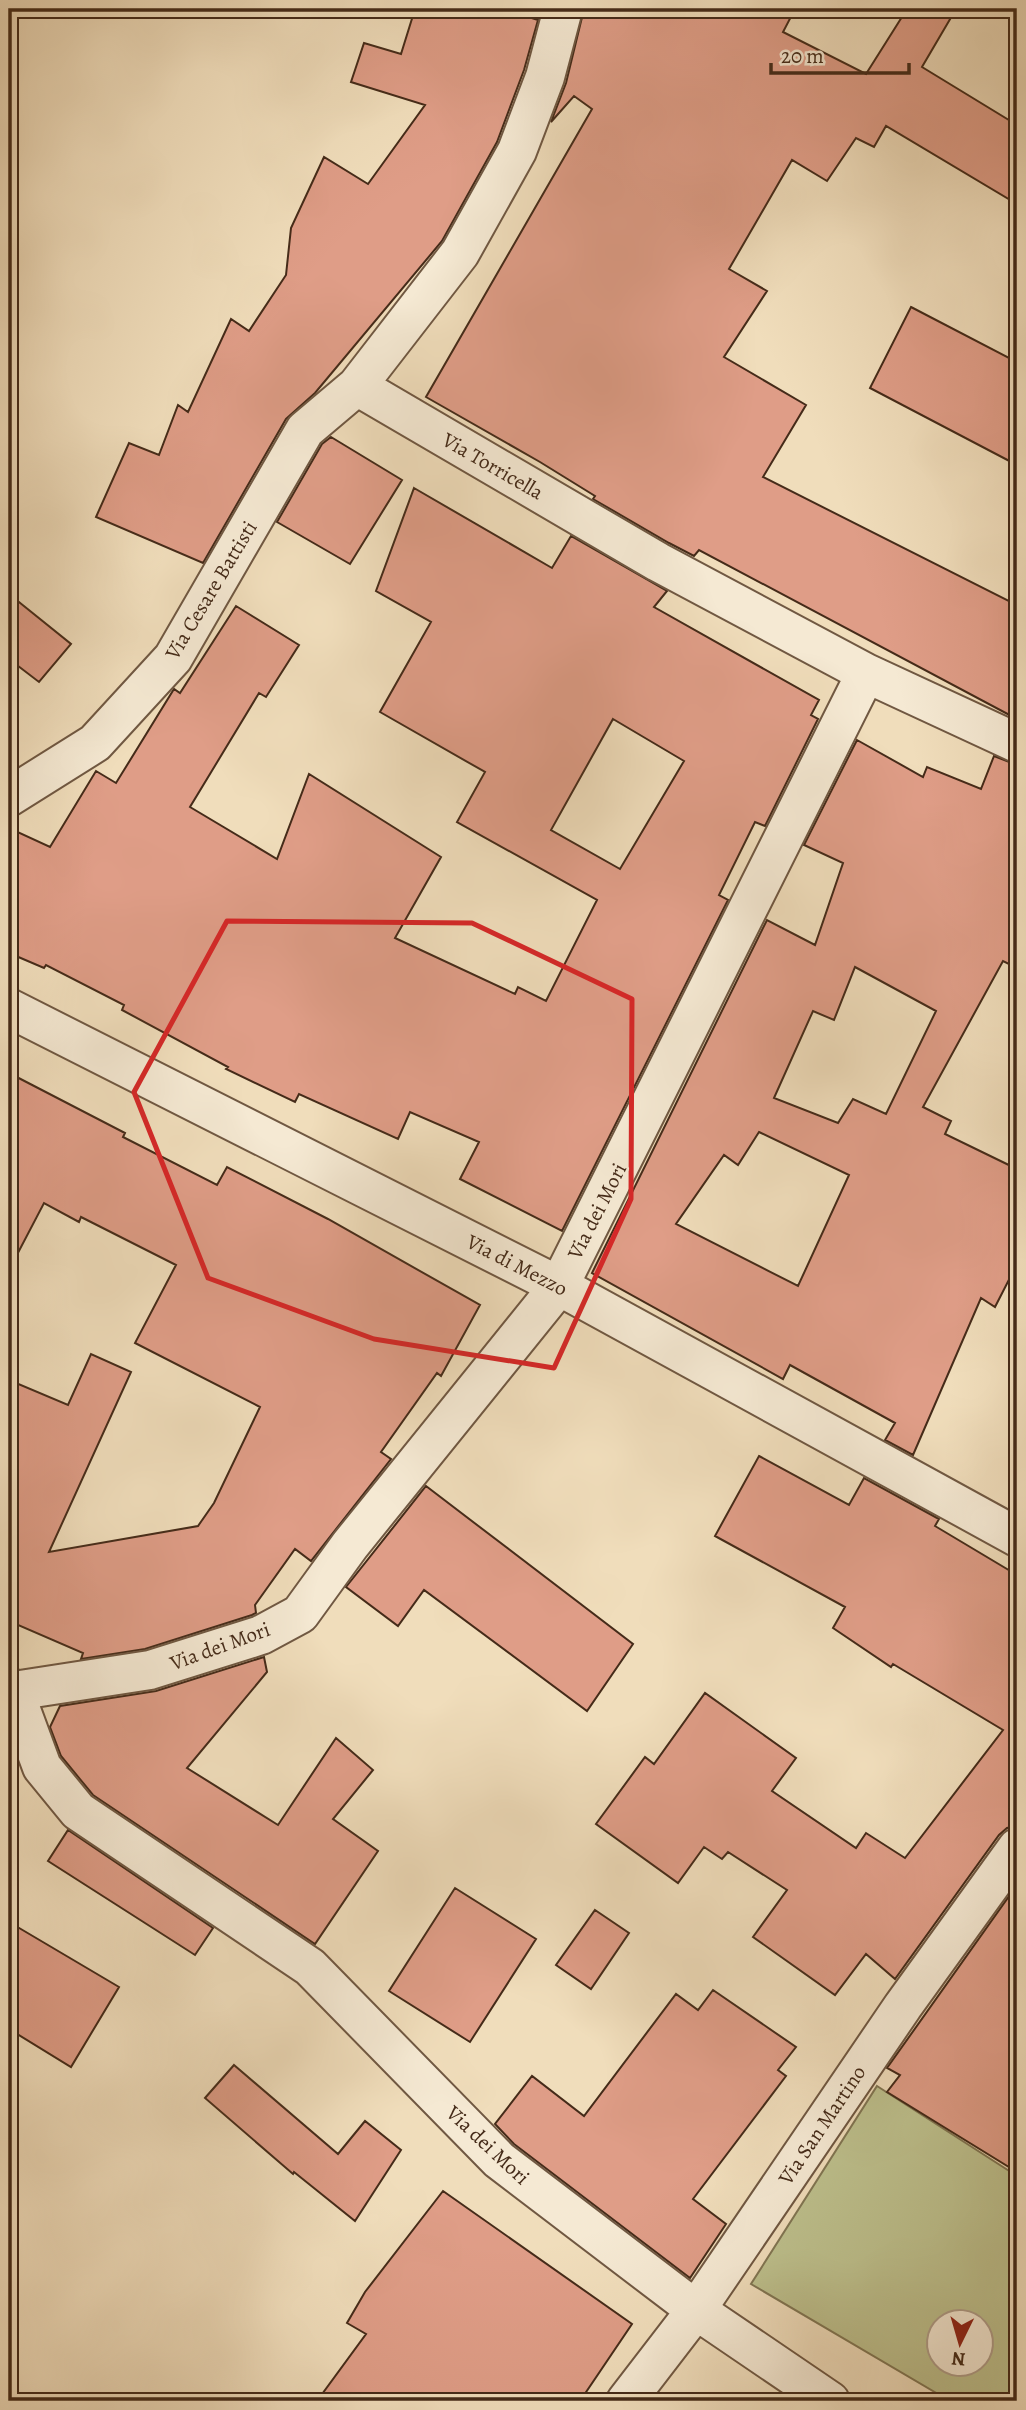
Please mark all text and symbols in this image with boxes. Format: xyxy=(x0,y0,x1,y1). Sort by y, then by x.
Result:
scale bar xyxy=(771,32,909,76)
text: 20 m xyxy=(781,42,824,70)
street label: Via Torricella xyxy=(436,425,549,506)
street label: Via Cesare Battisti xyxy=(158,515,263,665)
street label: Via dei Mori xyxy=(560,1158,633,1265)
street label: Via di Mezzo xyxy=(461,1227,572,1302)
street label: Via dei Mori xyxy=(165,1615,274,1677)
street label: Via San Martino xyxy=(771,2060,872,2191)
street label: Via dei Mori xyxy=(440,2098,536,2191)
north arrow xyxy=(925,2308,995,2378)
text: N xyxy=(950,2345,967,2372)

